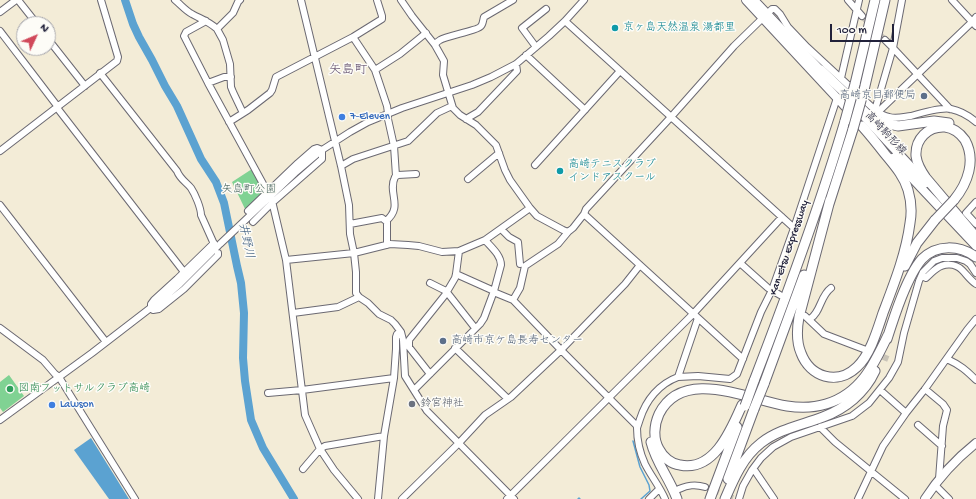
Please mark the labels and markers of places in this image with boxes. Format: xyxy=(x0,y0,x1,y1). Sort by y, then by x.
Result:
place label: 京ヶ島天然温泉 湯都里 xyxy=(623,21,736,35)
marker: 京ヶ島天然温泉 湯都里 xyxy=(610,23,620,33)
place label: 高崎京目郵便局 xyxy=(839,89,916,103)
marker: 高崎京目郵便局 xyxy=(919,91,929,101)
place label: 7-Eleven xyxy=(350,110,390,124)
marker: 7-Eleven xyxy=(337,112,347,122)
place label: 高崎テニスクラブ インドアスクール xyxy=(568,158,656,184)
marker: 高崎テニスクラブ インドアスクール xyxy=(555,166,565,176)
place label: 高崎市京ケ島長寿センター xyxy=(451,334,583,348)
marker: 高崎市京ケ島長寿センター xyxy=(438,336,448,346)
place label: 図南フットサルクラブ高崎 xyxy=(18,382,150,396)
marker: 図南フットサルクラブ高崎 xyxy=(5,384,15,394)
place label: 鈴宮神社 xyxy=(420,397,464,411)
place label: Lawson xyxy=(60,398,94,412)
marker: 鈴宮神社 xyxy=(407,399,417,409)
marker: Lawson xyxy=(47,400,57,410)

